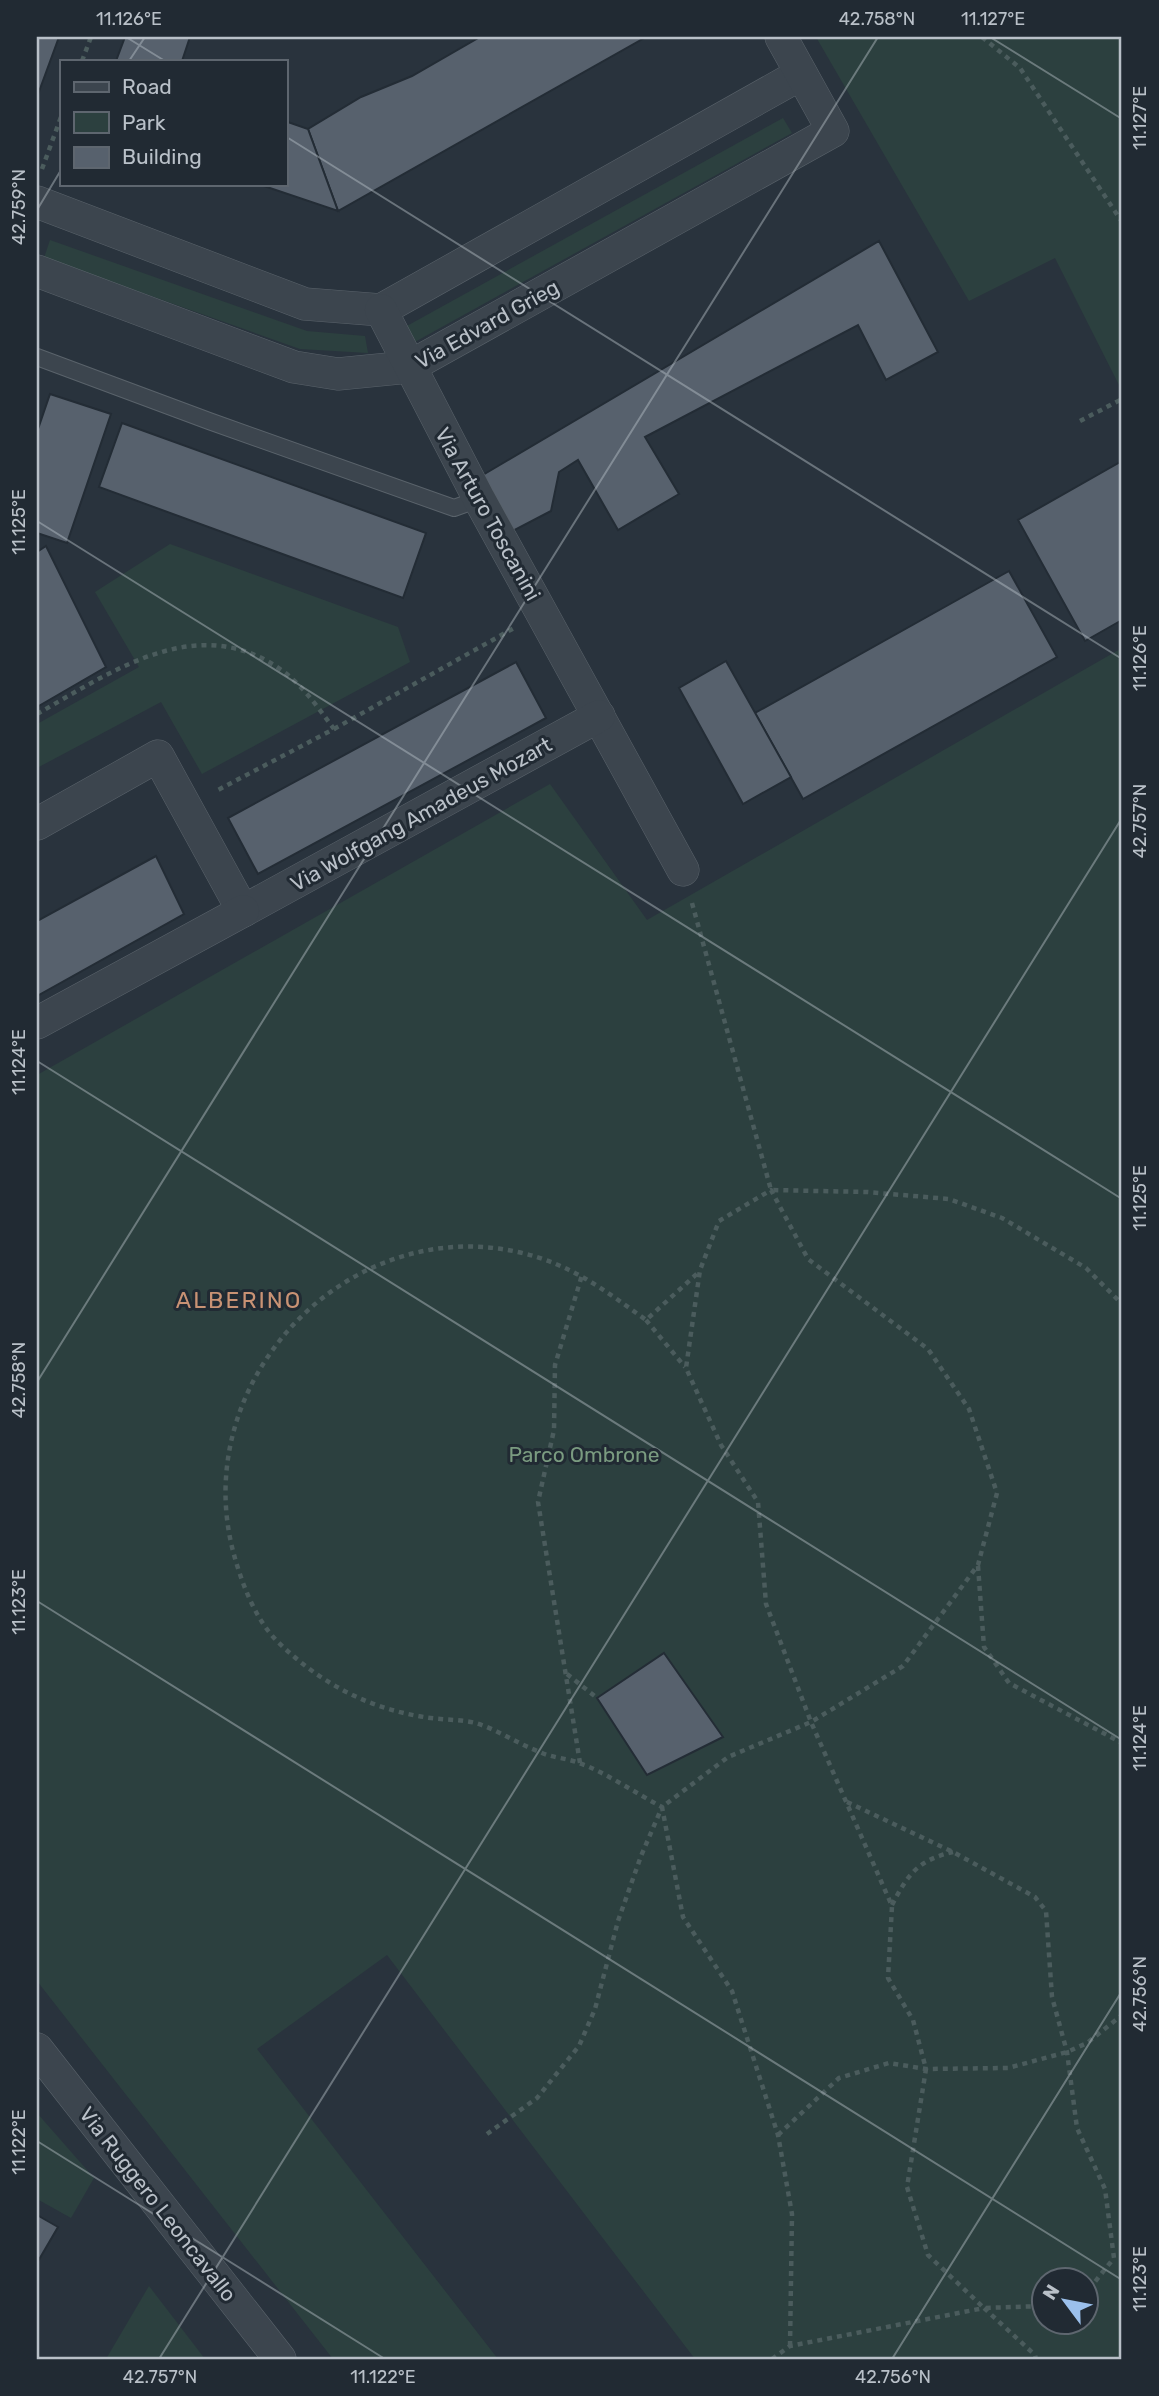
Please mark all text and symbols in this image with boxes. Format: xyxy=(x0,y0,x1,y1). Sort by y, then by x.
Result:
text: 11.126°E xyxy=(96,8,162,30)
text: 42.758°N xyxy=(839,8,915,30)
text: 11.127°E xyxy=(961,8,1025,30)
legend xyxy=(60,60,287,186)
text: Road xyxy=(122,74,172,99)
text: 11.127°E xyxy=(1129,86,1151,150)
text: Park xyxy=(122,110,166,135)
text: Building xyxy=(122,144,202,169)
text: 42.759°N xyxy=(8,169,30,245)
street label: Via Edvard Grieg xyxy=(411,274,563,374)
street label: Via Arturo Toscanini xyxy=(430,423,546,605)
text: 11.125°E xyxy=(8,489,30,555)
text: 11.126°E xyxy=(1129,625,1151,691)
street label: Via Wolfgang Amadeus Mozart xyxy=(286,732,556,896)
text: 42.757°N xyxy=(1129,784,1151,858)
text: 11.124°E xyxy=(8,1029,30,1095)
text: 11.125°E xyxy=(1129,1165,1151,1231)
district label: ALBERINO xyxy=(176,1286,302,1314)
text: 42.758°N xyxy=(8,1342,30,1418)
park label: Parco Ombrone xyxy=(508,1442,660,1467)
text: 11.123°E xyxy=(8,1569,30,1635)
text: 11.124°E xyxy=(1129,1705,1151,1771)
text: 42.756°N xyxy=(1129,1956,1151,2032)
street label: Via Ruggero Leoncavallo xyxy=(74,2102,242,2306)
text: 11.122°E xyxy=(8,2109,30,2175)
text: 11.123°E xyxy=(1129,2246,1151,2312)
north arrow xyxy=(1030,2266,1100,2336)
text: N xyxy=(1038,2280,1064,2304)
text: 42.757°N xyxy=(123,2366,197,2388)
text: 11.122°E xyxy=(350,2366,416,2388)
text: 42.756°N xyxy=(855,2366,931,2388)

